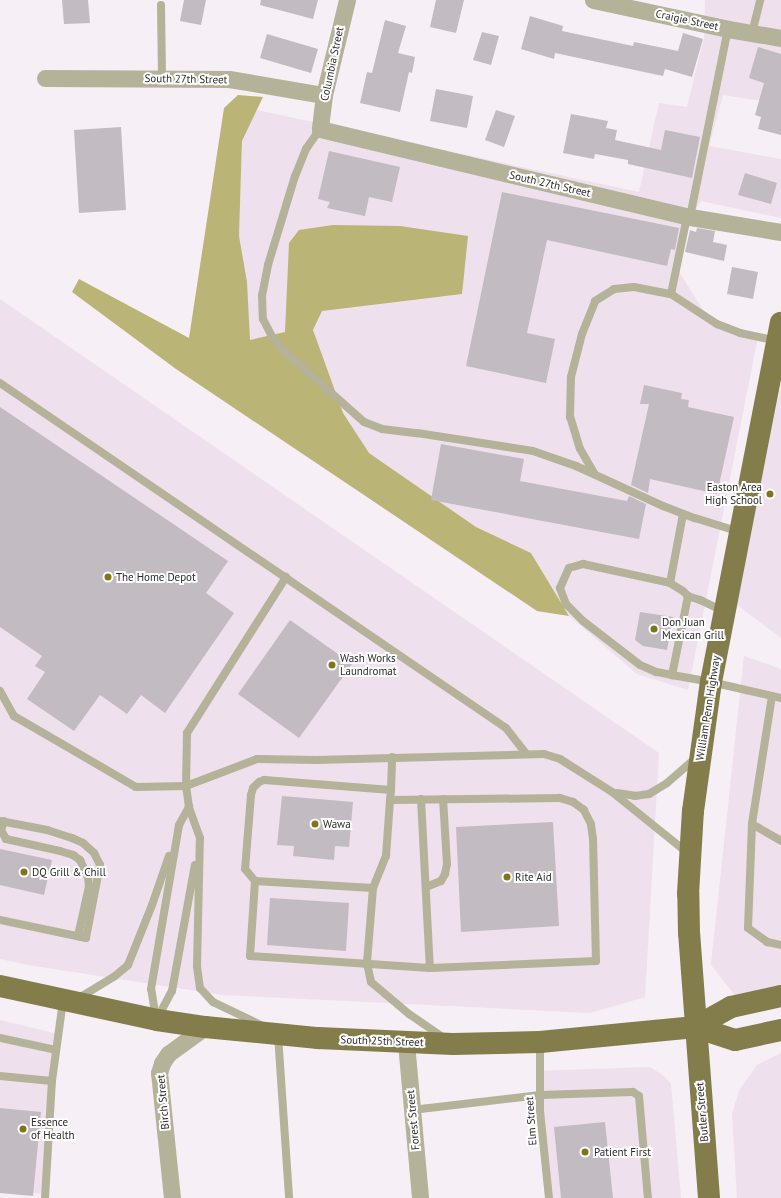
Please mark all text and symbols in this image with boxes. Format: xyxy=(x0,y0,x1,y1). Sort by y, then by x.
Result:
street label: Craigie Street xyxy=(654,7,720,33)
street label: Columbia Street xyxy=(318,26,346,102)
street label: South 27th Street xyxy=(144,72,228,86)
street label: South 27th Street xyxy=(508,168,592,200)
place label: Easton Area High School xyxy=(705,481,762,507)
marker: Easton Area High School xyxy=(765,489,775,499)
place label: The Home Depot xyxy=(116,570,196,584)
marker: The Home Depot xyxy=(103,572,113,582)
place label: Don Juan Mexican Grill xyxy=(662,616,724,642)
marker: Don Juan Mexican Grill xyxy=(649,624,659,634)
place label: Wash Works Laundromat xyxy=(340,652,397,678)
street label: William Penn Highway xyxy=(693,655,723,761)
marker: Wash Works Laundromat xyxy=(327,660,337,670)
place label: Wawa xyxy=(323,817,351,831)
marker: Wawa xyxy=(310,819,320,829)
place label: DQ Grill & Chill xyxy=(32,865,106,879)
marker: DQ Grill & Chill xyxy=(19,867,29,877)
place label: Rite Aid xyxy=(515,870,552,884)
marker: Rite Aid xyxy=(502,872,512,882)
street label: South 25th Street xyxy=(340,1033,424,1049)
street label: Birch Street xyxy=(154,1074,172,1130)
street label: Butler Street xyxy=(693,1082,711,1142)
street label: Forest Street xyxy=(404,1089,422,1151)
street label: Elm Street xyxy=(523,1096,539,1146)
place label: Essence of Health xyxy=(31,1116,75,1142)
marker: Essence of Health xyxy=(18,1124,28,1134)
place label: Patient First xyxy=(594,1145,651,1159)
marker: Patient First xyxy=(579,1146,591,1158)

